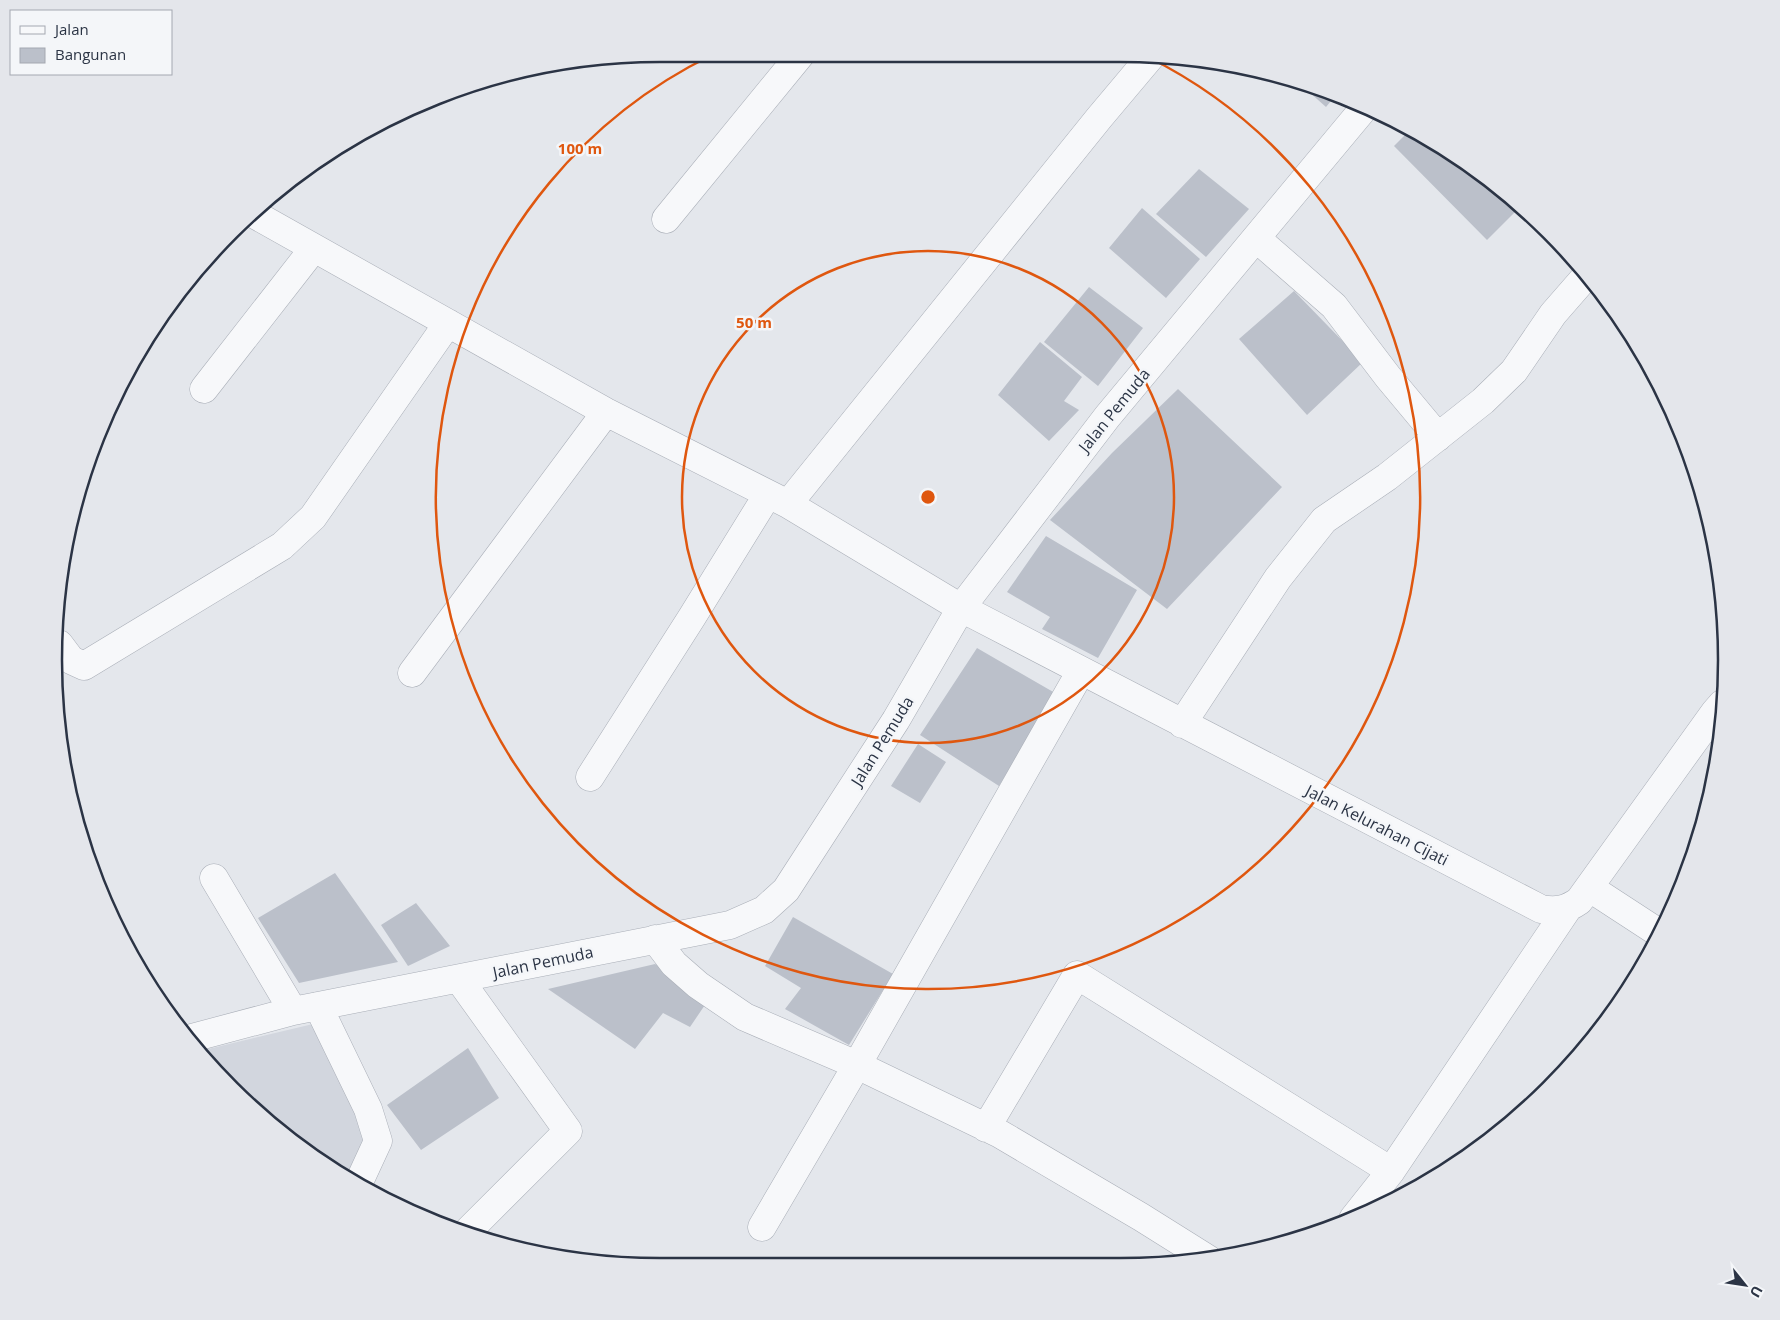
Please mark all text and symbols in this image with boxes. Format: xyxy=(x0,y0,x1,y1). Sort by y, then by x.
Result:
legend xyxy=(10,10,172,75)
text: Jalan xyxy=(53,19,89,39)
text: Bangunan xyxy=(55,44,126,64)
text: 100 m xyxy=(558,138,602,158)
text: 50 m xyxy=(736,312,772,332)
street label: Jalan Pemuda xyxy=(1072,363,1155,458)
centre of rings xyxy=(919,488,937,506)
street label: Jalan Pemuda xyxy=(845,692,918,792)
street label: Jalan Kelurahan Cijati xyxy=(1300,779,1452,871)
street label: Jalan Pemuda xyxy=(489,941,595,984)
north arrow xyxy=(1720,1260,1770,1310)
text: U xyxy=(1746,1282,1768,1301)

